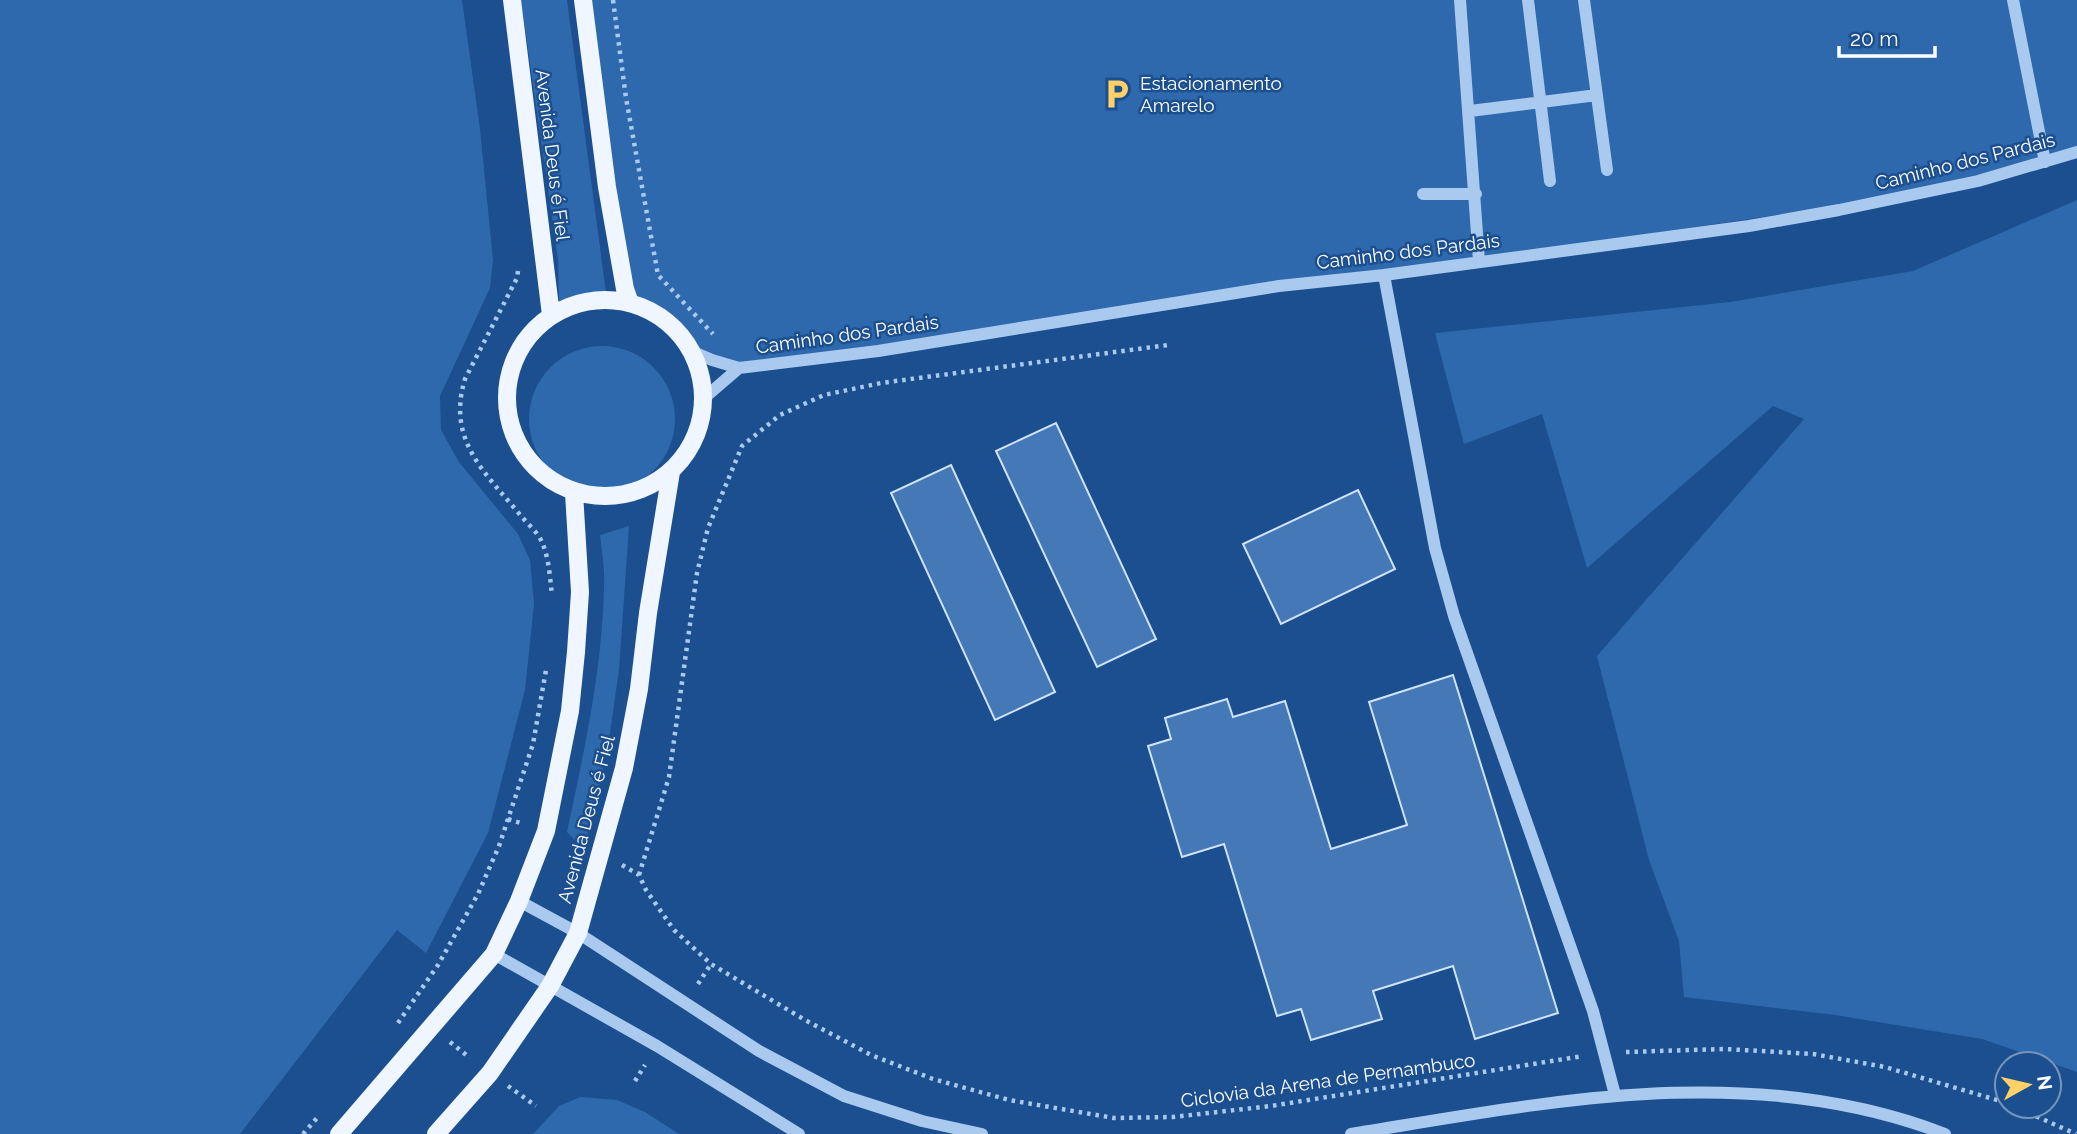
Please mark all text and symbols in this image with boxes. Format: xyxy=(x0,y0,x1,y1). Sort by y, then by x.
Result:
scale bar xyxy=(1839,14,1935,58)
text: 20 m xyxy=(1850,26,1898,51)
street label: Avenida Deus é Fiel xyxy=(532,68,575,243)
place label: Estacionamento Amarelo xyxy=(1140,72,1282,116)
parking icon: Estacionamento Amarelo xyxy=(1100,77,1134,111)
street label: Caminho dos Pardais xyxy=(1873,128,2057,194)
street label: Caminho dos Pardais xyxy=(1315,229,1501,273)
street label: Caminho dos Pardais xyxy=(754,310,940,358)
street label: Avenida Deus é Fiel xyxy=(553,732,619,905)
street label: Ciclovia da Arena de Pernambuco xyxy=(1179,1048,1477,1112)
north arrow xyxy=(1993,1050,2063,1120)
text: N xyxy=(2033,1074,2057,1091)

